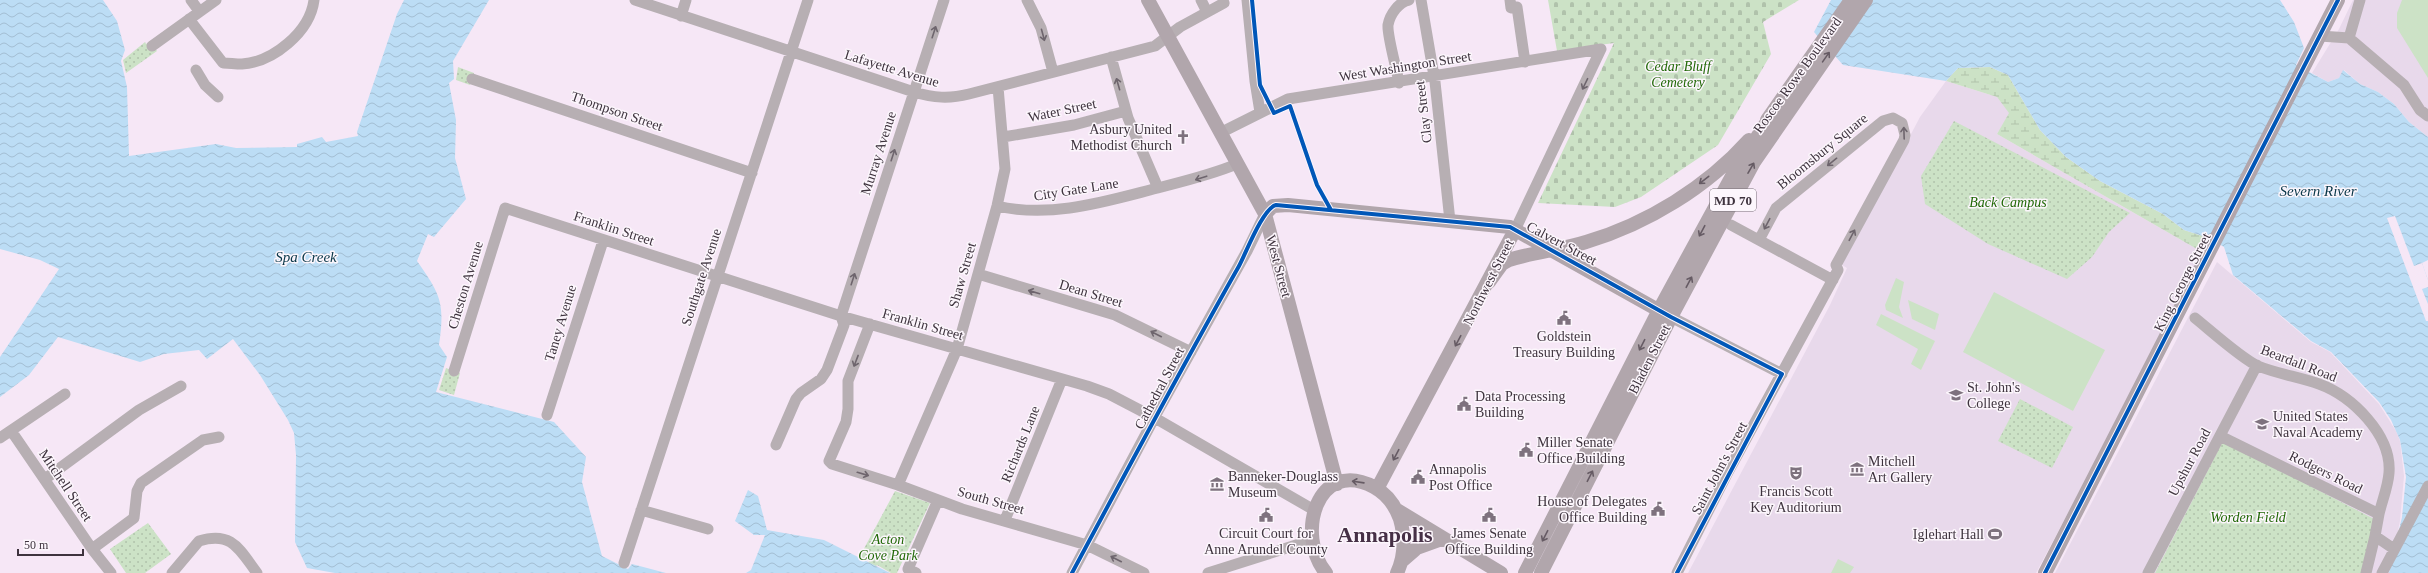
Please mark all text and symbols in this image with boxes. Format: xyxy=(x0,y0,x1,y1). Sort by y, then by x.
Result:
street label: Roscoe Rowe Boulevard xyxy=(1750,15,1844,136)
one-way arrow xyxy=(931,26,938,39)
one-way arrow xyxy=(1039,28,1047,41)
street label: Lafayette Avenue xyxy=(843,47,941,90)
street label: West Washington Street xyxy=(1338,49,1472,84)
one-way arrow xyxy=(1822,52,1830,63)
park label: Cedar Bluff Cemetery xyxy=(1645,59,1713,90)
one-way arrow xyxy=(1114,78,1121,91)
one-way arrow xyxy=(1581,78,1588,90)
street label: Clay Street xyxy=(1412,80,1435,144)
street label: Thompson Street xyxy=(569,89,665,134)
street label: Water Street xyxy=(1027,96,1098,125)
street label: Murray Avenue xyxy=(858,109,899,197)
street label: Bloomsbury Square xyxy=(1774,110,1870,192)
place label: Asbury United Methodist Church xyxy=(1071,122,1172,153)
one-way arrow xyxy=(1900,126,1908,139)
church icon: Asbury United Methodist Church xyxy=(1175,129,1191,145)
one-way arrow xyxy=(890,150,898,162)
one-way arrow xyxy=(1827,158,1838,167)
one-way arrow xyxy=(1747,162,1755,174)
street label: City Gate Lane xyxy=(1033,175,1119,204)
one-way arrow xyxy=(1194,175,1207,182)
one-way arrow xyxy=(1699,176,1710,185)
water label: Severn River xyxy=(2279,183,2357,199)
road number: MD 70 xyxy=(1710,189,1756,211)
park label: Back Campus xyxy=(1969,195,2047,210)
street label: Franklin Street xyxy=(572,208,656,249)
one-way arrow xyxy=(1763,218,1771,230)
street label: Calvert Street xyxy=(1524,219,1600,268)
one-way arrow xyxy=(1698,225,1705,237)
street label: Southgate Avenue xyxy=(679,227,724,328)
one-way arrow xyxy=(1849,230,1857,242)
street label: King George Street xyxy=(2151,230,2214,334)
street label: West Street xyxy=(1263,233,1294,299)
street label: Northwest Street xyxy=(1460,237,1517,328)
street label: Cheston Avenue xyxy=(445,239,486,331)
street label: Shaw Street xyxy=(946,241,979,310)
water label: Spa Creek xyxy=(275,249,337,265)
one-way arrow xyxy=(850,273,857,286)
one-way arrow xyxy=(1686,276,1694,288)
street label: Dean Street xyxy=(1057,277,1125,310)
street label: Taney Avenue xyxy=(542,283,579,363)
one-way arrow xyxy=(1027,288,1040,295)
street label: Franklin Street xyxy=(881,306,965,343)
public building icon: Goldstein Treasury Building xyxy=(1556,310,1572,326)
street label: Bladen Street xyxy=(1626,322,1673,396)
place label: Goldstein Treasury Building xyxy=(1513,329,1615,360)
one-way arrow xyxy=(1150,330,1162,338)
one-way arrow xyxy=(1453,335,1461,347)
one-way arrow xyxy=(1638,339,1645,351)
street label: Beardall Road xyxy=(2259,342,2339,385)
street label: Cathedral Street xyxy=(1132,345,1187,432)
one-way arrow xyxy=(851,354,859,366)
place label: St. John's College xyxy=(1967,380,2020,411)
school or university icon: St. John's College xyxy=(1948,387,1964,403)
place label: Data Processing Building xyxy=(1475,389,1566,420)
public building icon: Data Processing Building xyxy=(1456,396,1472,412)
street label: Richards Lane xyxy=(998,404,1043,485)
place label: United States Naval Academy xyxy=(2273,409,2363,440)
school or university icon: United States Naval Academy xyxy=(2254,416,2270,432)
street label: Saint John's Street xyxy=(1689,419,1750,517)
street label: Upshur Road xyxy=(2165,426,2214,499)
place label: Miller Senate Office Building xyxy=(1537,435,1625,466)
public building icon: Miller Senate Office Building xyxy=(1518,442,1534,458)
street label: Mitchell Street xyxy=(36,446,95,524)
street label: Rodgers Road xyxy=(2287,448,2365,497)
one-way arrow xyxy=(1392,449,1399,461)
place label: Mitchell Art Gallery xyxy=(1868,454,1932,485)
museum icon: Mitchell Art Gallery xyxy=(1849,461,1865,477)
place label: Annapolis Post Office xyxy=(1429,462,1492,493)
theatre icon: Francis Scott Key Auditorium xyxy=(1788,465,1804,481)
place label: Banneker-Douglass Museum xyxy=(1228,469,1338,500)
public building icon: Annapolis Post Office xyxy=(1410,469,1426,485)
one-way arrow xyxy=(1587,470,1595,482)
one-way arrow xyxy=(856,471,869,478)
museum icon: Banneker-Douglass Museum xyxy=(1209,476,1225,492)
one-way arrow xyxy=(1352,478,1365,486)
street label: South Street xyxy=(956,484,1026,517)
place label: Francis Scott Key Auditorium xyxy=(1750,484,1842,515)
place label: House of Delegates Office Building xyxy=(1537,494,1647,525)
public building icon: House of Delegates Office Building xyxy=(1650,501,1666,517)
public building icon: Circuit Court for Anne Arundel County xyxy=(1258,507,1274,523)
public building icon: James Senate Office Building xyxy=(1481,507,1497,523)
park label: Worden Field xyxy=(2210,510,2287,525)
district label: Annapolis xyxy=(1337,522,1433,547)
place label: Circuit Court for Anne Arundel County xyxy=(1204,526,1328,557)
place label: James Senate Office Building xyxy=(1445,526,1533,557)
sports icon: Iglehart Hall xyxy=(1987,526,2003,542)
place label: Iglehart Hall xyxy=(1913,527,1984,542)
one-way arrow xyxy=(1541,530,1548,542)
scale bar xyxy=(18,531,83,557)
park label: Acton Cove Park xyxy=(858,532,919,563)
text: 50 m xyxy=(24,538,49,552)
one-way arrow xyxy=(1110,555,1122,562)

